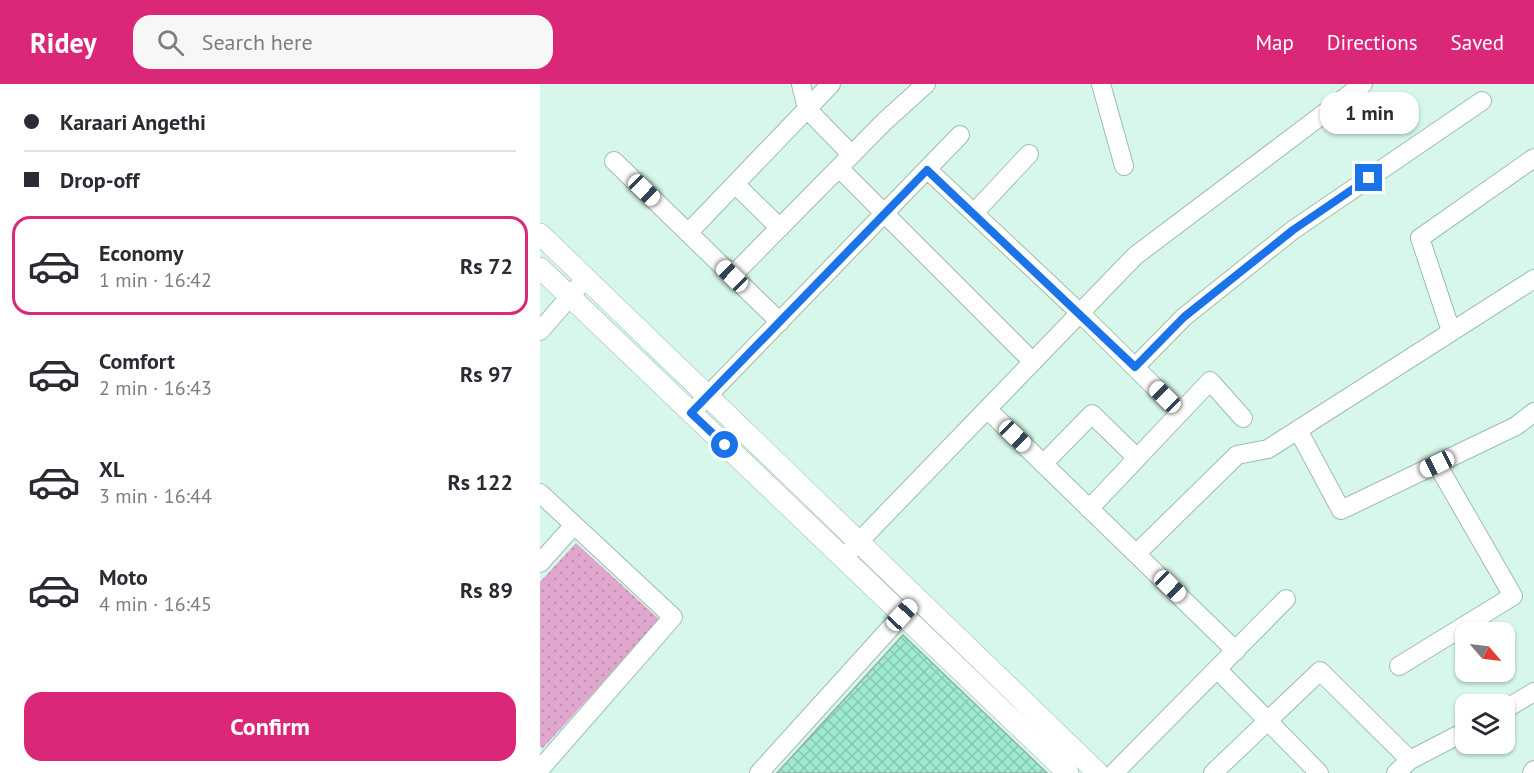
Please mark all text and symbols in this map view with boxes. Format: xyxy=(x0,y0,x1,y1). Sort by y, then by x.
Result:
search box xyxy=(133,15,553,69)
text: Ridey xyxy=(30,24,97,61)
icon: search xyxy=(154,26,187,59)
text: Search here xyxy=(202,28,313,56)
text: Map xyxy=(1255,29,1294,56)
text: Directions xyxy=(1327,29,1418,56)
text: Saved xyxy=(1451,29,1504,56)
callout: 1 min xyxy=(1320,91,1418,133)
text: 1 min xyxy=(1345,100,1394,126)
text: Karaari Angethi xyxy=(60,108,206,136)
route end xyxy=(1355,164,1382,191)
text: Drop-off xyxy=(60,166,139,194)
car xyxy=(625,171,663,209)
icon: car xyxy=(27,239,81,293)
text: Economy xyxy=(99,239,183,267)
text: Rs 72 xyxy=(460,252,513,280)
car xyxy=(713,257,751,295)
text: 1 min · 16:42 xyxy=(99,267,212,293)
icon: car xyxy=(27,347,81,401)
text: Comfort xyxy=(99,347,175,375)
text: Rs 97 xyxy=(460,360,513,388)
text: 2 min · 16:43 xyxy=(99,375,212,401)
car xyxy=(1146,378,1184,416)
car xyxy=(996,417,1034,455)
route start xyxy=(711,431,738,458)
car xyxy=(1417,448,1457,480)
icon: car xyxy=(27,455,81,509)
text: XL xyxy=(99,455,124,483)
text: Rs 122 xyxy=(447,468,513,496)
text: 3 min · 16:44 xyxy=(99,483,212,509)
icon: car xyxy=(27,563,81,617)
text: Moto xyxy=(99,563,148,591)
car xyxy=(1151,567,1189,605)
text: Rs 89 xyxy=(460,576,513,604)
text: 4 min · 16:45 xyxy=(99,591,212,617)
car xyxy=(883,596,921,634)
north arrow xyxy=(1455,622,1515,682)
map controls xyxy=(1455,622,1515,754)
button: Confirm xyxy=(24,692,516,761)
button: layers xyxy=(1455,694,1515,754)

